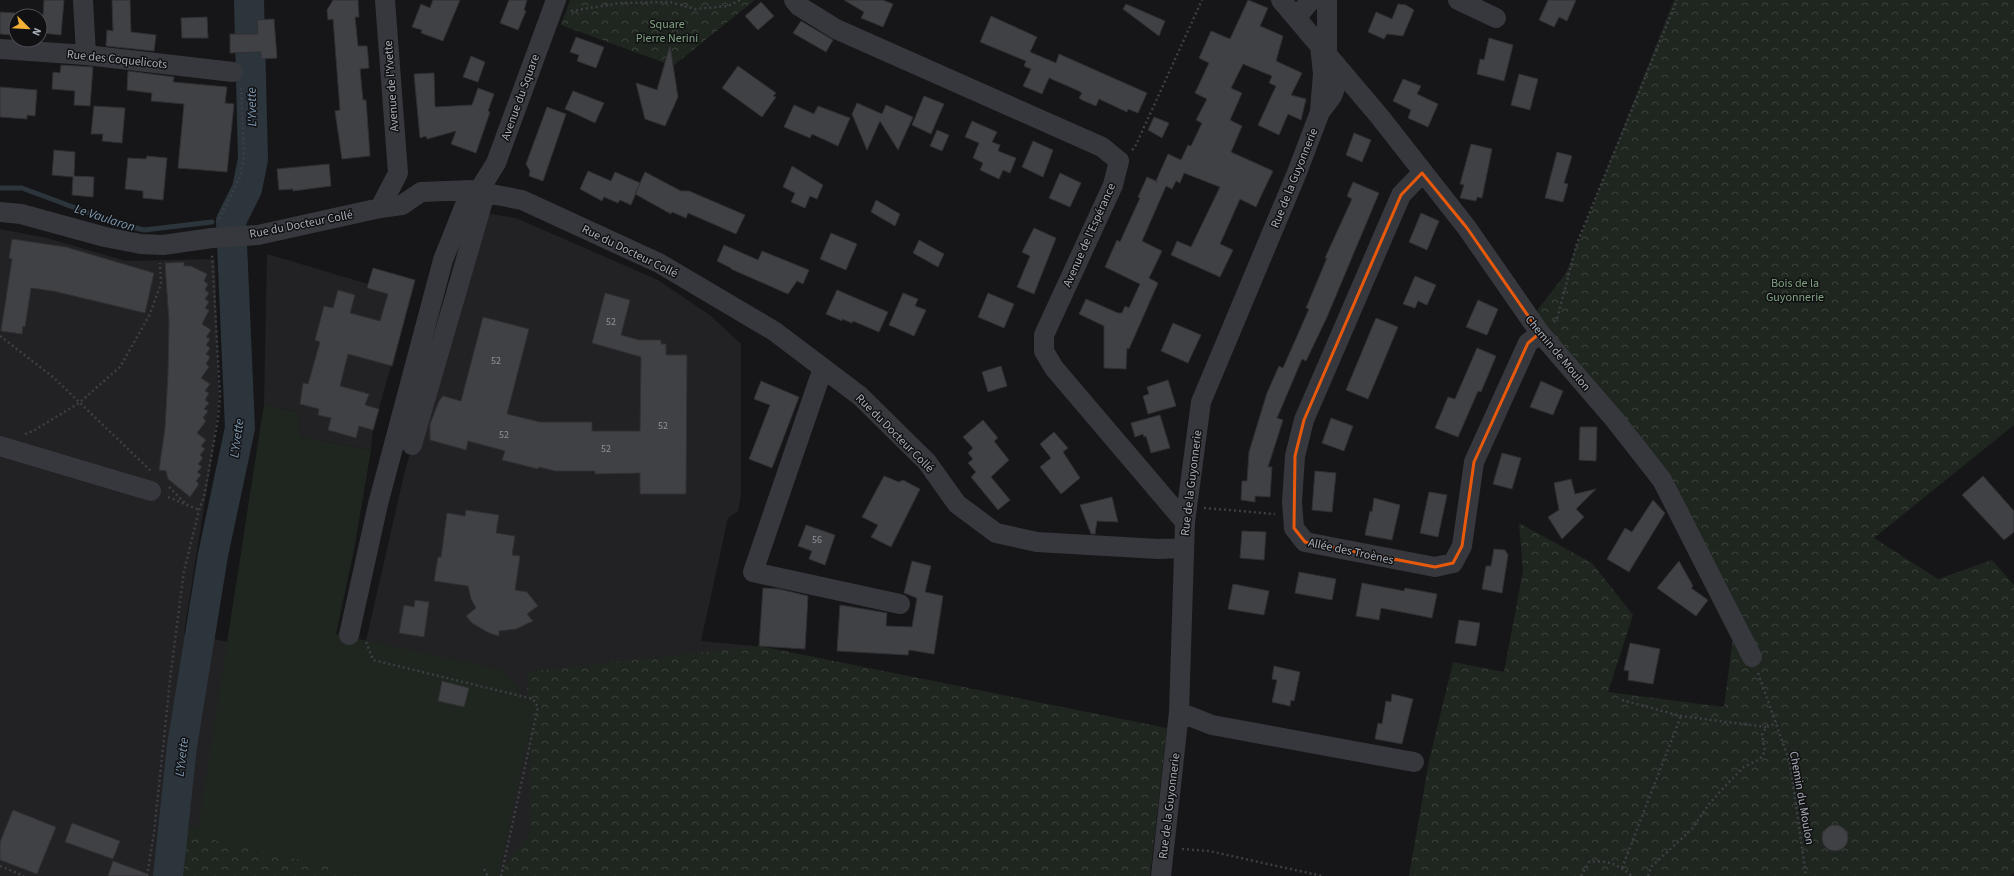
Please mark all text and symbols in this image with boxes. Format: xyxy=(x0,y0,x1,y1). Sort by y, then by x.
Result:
north arrow xyxy=(8,8,48,48)
park label: Square Pierre Nerini xyxy=(636,16,698,47)
text: N xyxy=(28,25,45,38)
street label: Avenue de l'Yvette xyxy=(380,40,403,132)
street label: Rue des Coquelicots xyxy=(66,46,168,73)
street label: Avenue du Square xyxy=(497,52,544,143)
water label: L'Yvette xyxy=(243,87,261,127)
street label: Rue de la Guyonnerie xyxy=(1267,126,1322,231)
street label: Avenue de l'Espérance xyxy=(1059,181,1120,290)
water label: Le Vaularon xyxy=(72,200,137,236)
street label: Rue du Docteur Collé xyxy=(248,206,354,243)
street label: Rue du Docteur Collé xyxy=(579,221,681,282)
park label: Bois de la Guyonnerie xyxy=(1766,275,1824,306)
street label: Chemin de Moulon xyxy=(1521,312,1594,395)
house number: 52 xyxy=(606,315,616,329)
house number: 52 xyxy=(491,354,501,368)
street label: Rue du Docteur Collé xyxy=(852,390,938,476)
water label: L'Yvette xyxy=(225,417,249,459)
house number: 52 xyxy=(658,419,668,433)
house number: 52 xyxy=(499,428,509,442)
street label: Rue de la Guyonnerie xyxy=(1177,429,1206,537)
house number: 52 xyxy=(601,442,611,456)
house number: 56 xyxy=(812,533,822,547)
street label: Allée des Troènes xyxy=(1307,534,1395,569)
water label: L'Yvette xyxy=(171,737,193,778)
street label: Chemin du Moulon xyxy=(1785,750,1818,846)
street label: Rue de la Guyonnerie xyxy=(1155,752,1184,860)

